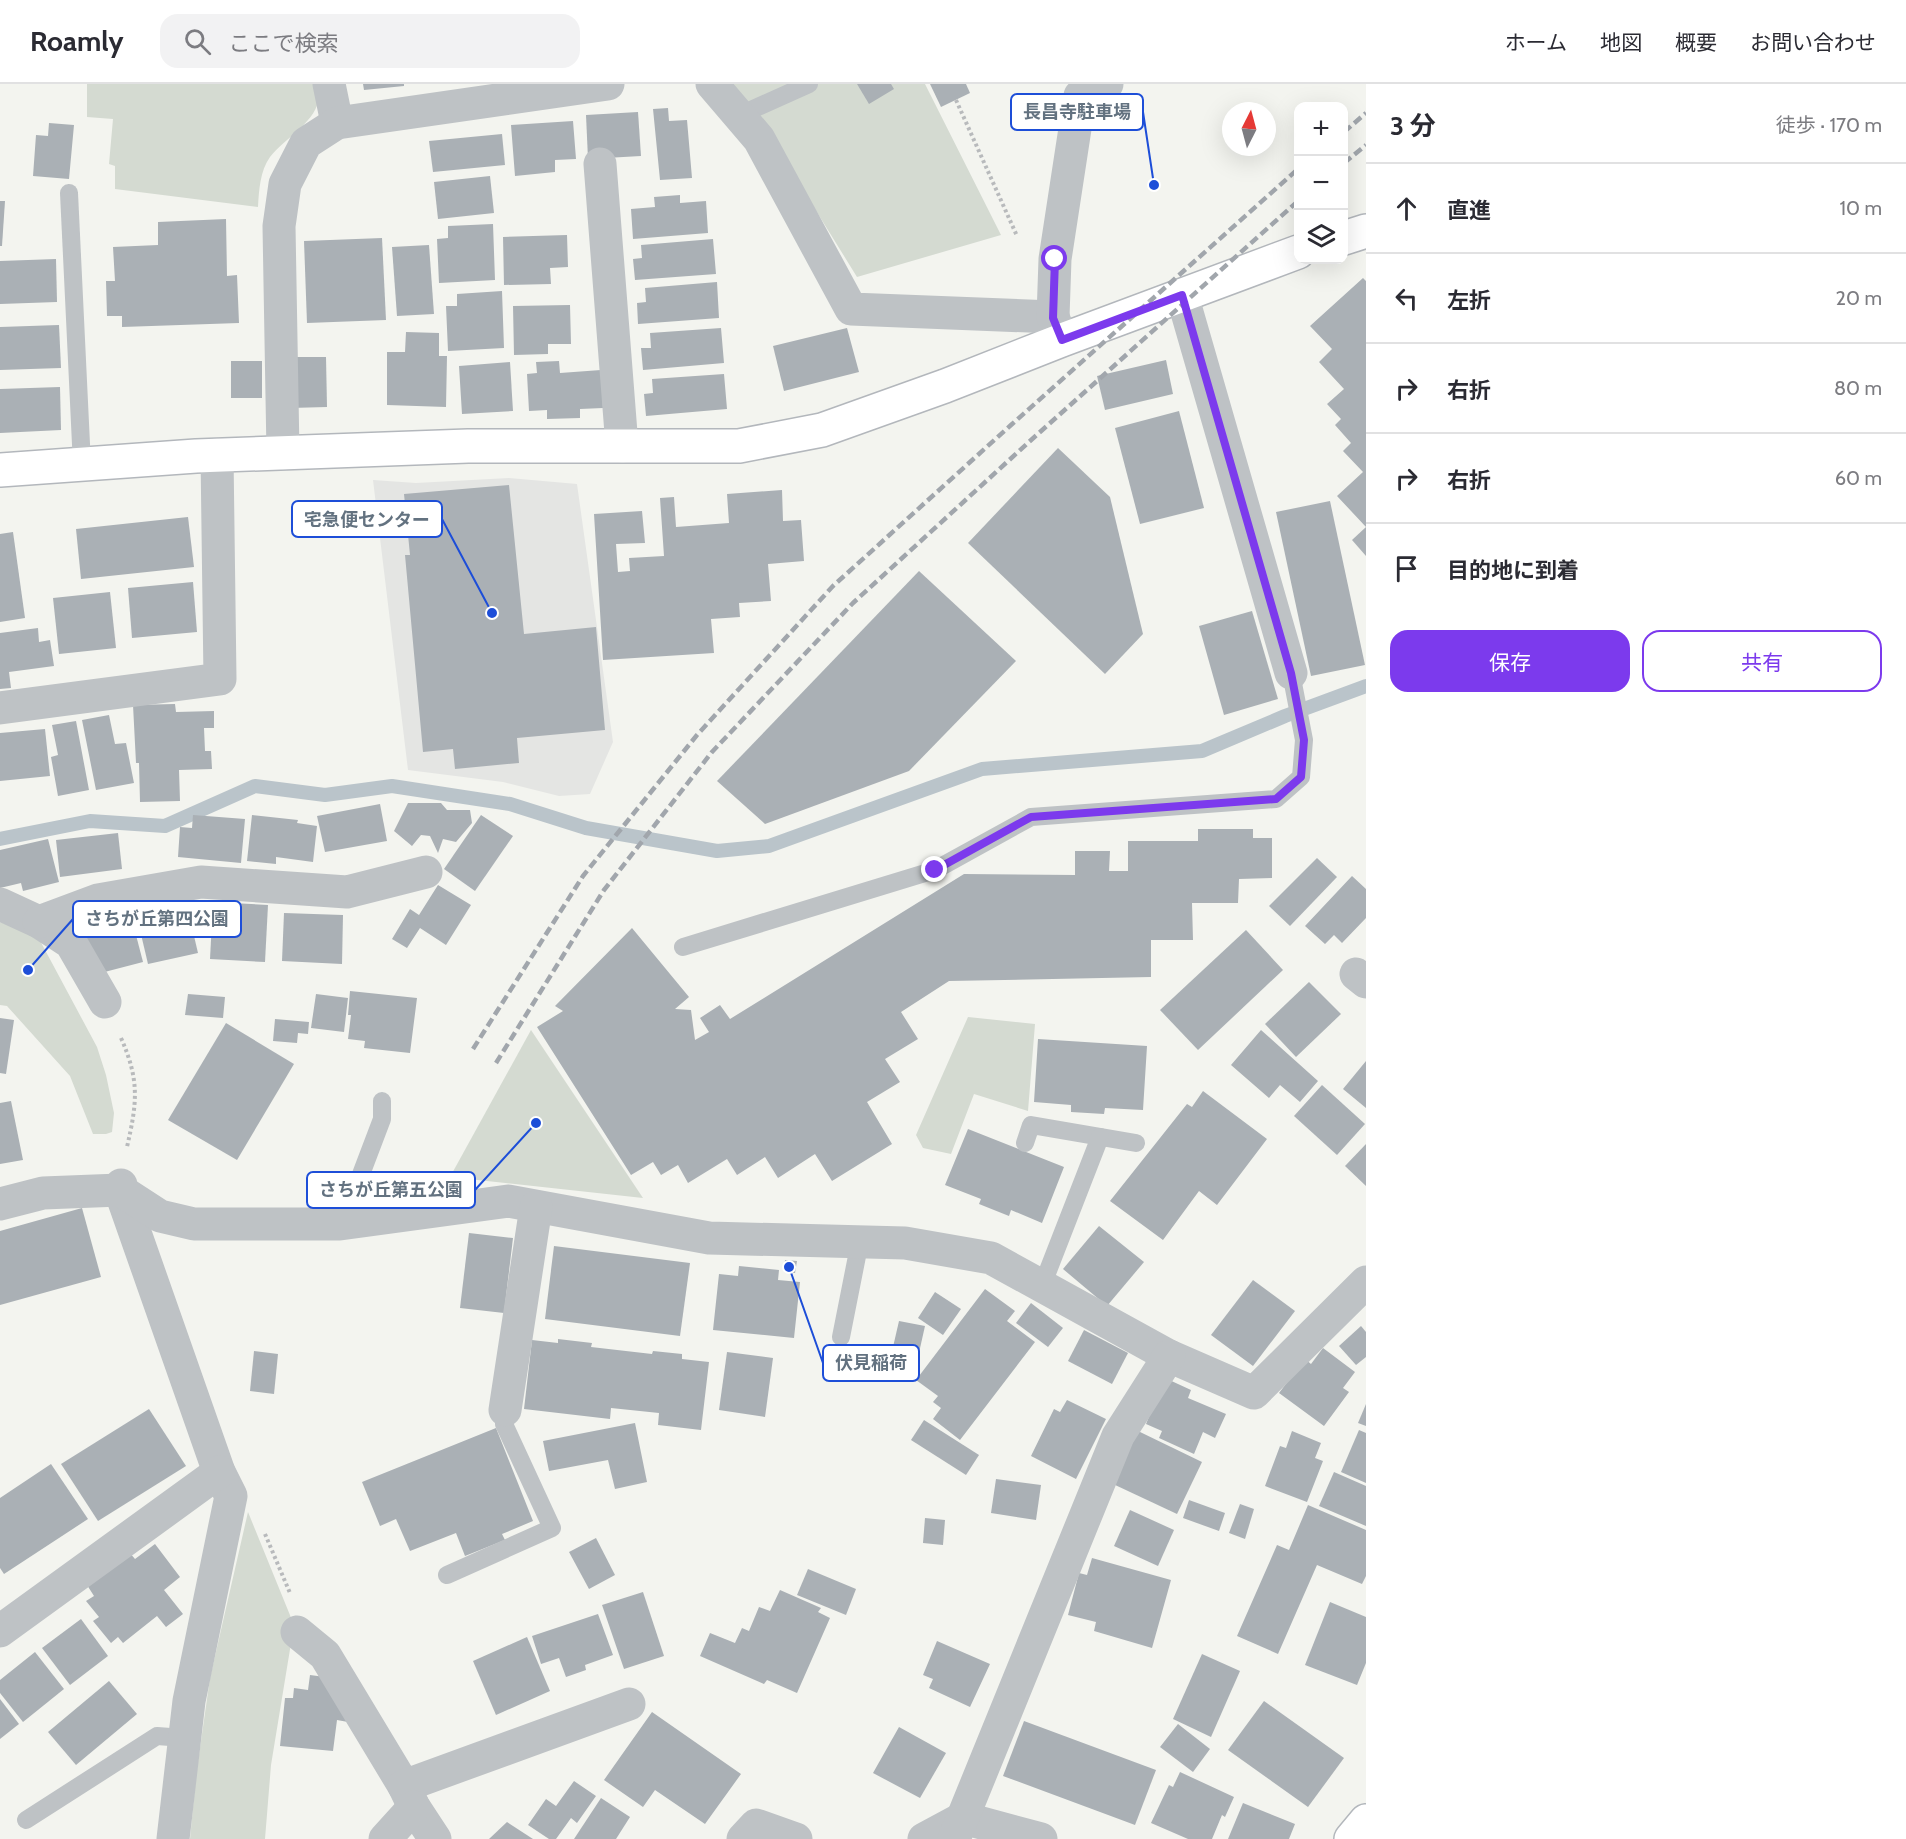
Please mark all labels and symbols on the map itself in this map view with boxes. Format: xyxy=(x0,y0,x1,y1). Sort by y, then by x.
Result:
callout: 長昌寺駐車場 xyxy=(1011,94,1143,130)
text: 長昌寺駐車場 xyxy=(1023,101,1131,123)
north arrow xyxy=(1222,102,1276,156)
route start xyxy=(1041,245,1067,271)
callout: 宅急便センター xyxy=(292,501,442,537)
text: 宅急便センター xyxy=(304,509,430,531)
route end xyxy=(921,856,947,882)
callout: さちが丘第四公園 xyxy=(73,901,241,937)
text: さちが丘第四公園 xyxy=(85,908,229,930)
callout: さちが丘第五公園 xyxy=(307,1172,475,1208)
text: さちが丘第五公園 xyxy=(319,1179,463,1201)
callout: 伏見稲荷 xyxy=(823,1345,919,1381)
text: 伏見稲荷 xyxy=(835,1352,907,1374)

